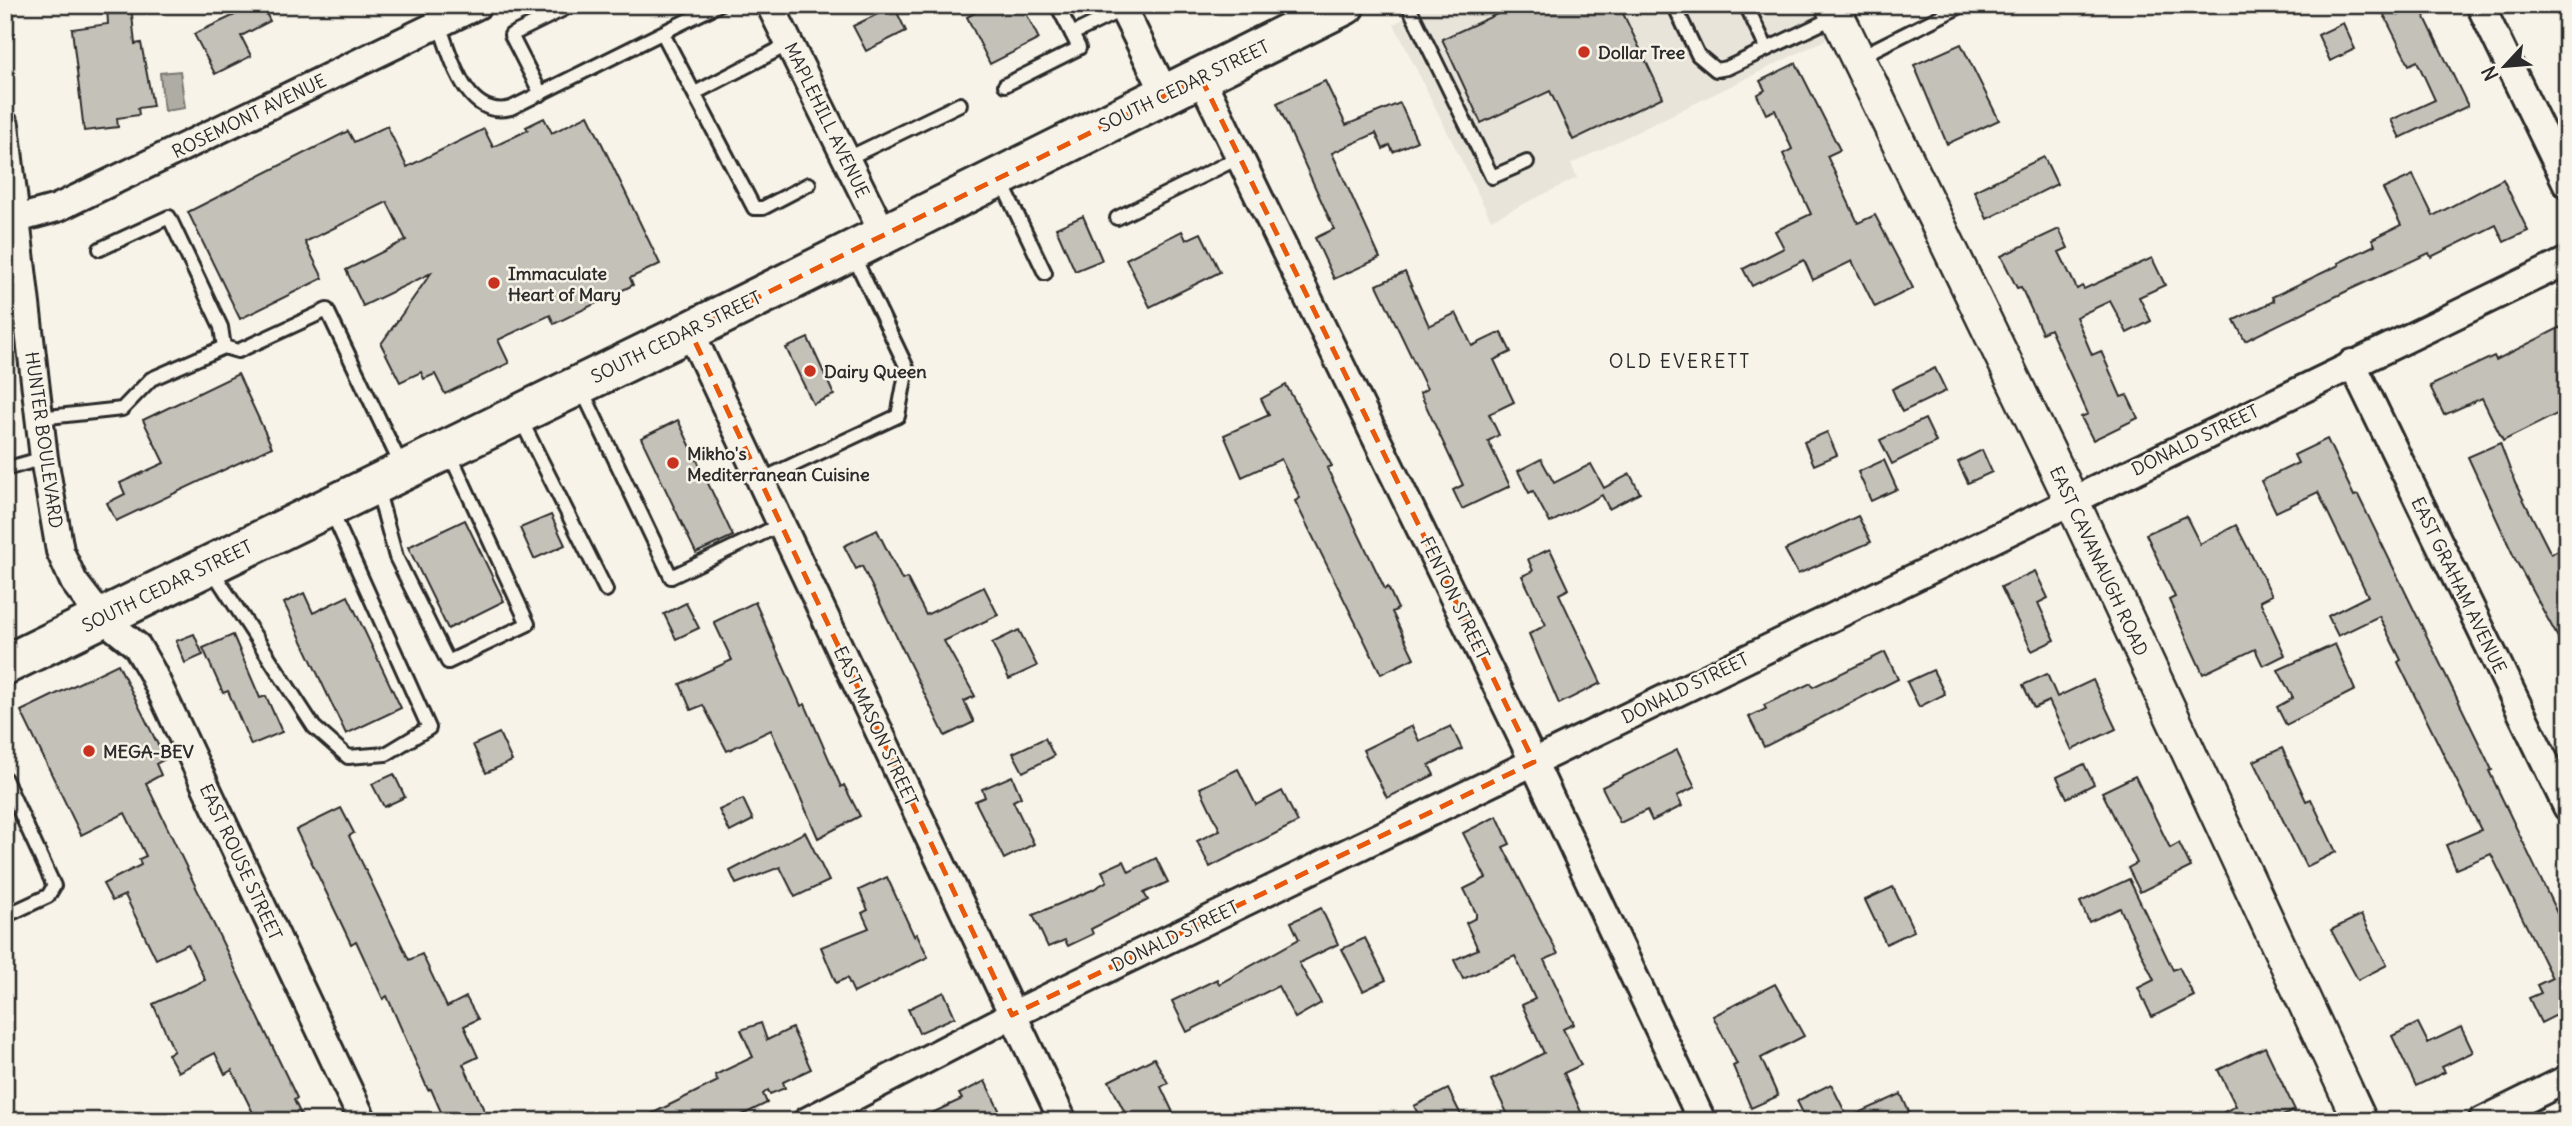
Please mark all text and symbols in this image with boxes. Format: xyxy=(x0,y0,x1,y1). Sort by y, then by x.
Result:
north arrow xyxy=(2470,32,2540,102)
street label: SOUTH CEDAR STREET xyxy=(1095,35,1273,137)
street label: MAPLEHILL AVENUE xyxy=(779,39,875,201)
place label: Dollar Tree xyxy=(1598,41,1686,64)
marker: Dollar Tree xyxy=(1576,44,1592,60)
text: N xyxy=(2476,62,2503,85)
street label: ROSEMONT AVENUE xyxy=(168,69,330,163)
place label: Immaculate Heart of Mary xyxy=(508,262,621,306)
marker: Immaculate Heart of Mary xyxy=(486,275,502,291)
street label: SOUTH CEDAR STREET xyxy=(587,286,765,388)
district label: OLD EVERETT xyxy=(1609,349,1751,373)
street label: HUNTER BOULEVARD xyxy=(20,350,68,530)
place label: Dairy Queen xyxy=(824,360,927,383)
marker: Dairy Queen xyxy=(802,363,818,379)
street label: DONALD STREET xyxy=(2128,399,2262,481)
place label: Mikho's Mediterranean Cuisine xyxy=(687,442,870,486)
marker: Mikho's Mediterranean Cuisine xyxy=(665,455,681,471)
street label: EAST CAVANAUGH ROAD xyxy=(2045,462,2153,660)
street label: EAST GRAHAM AVENUE xyxy=(2406,493,2512,677)
street label: FENTON STREET xyxy=(1415,533,1495,663)
street label: SOUTH CEDAR STREET xyxy=(78,535,256,637)
street label: EAST MASON STREET xyxy=(829,642,923,810)
street label: DONALD STREET xyxy=(1618,647,1752,729)
place label: MEGA-BEV xyxy=(103,740,195,763)
marker: MEGA-BEV xyxy=(81,743,97,759)
street label: EAST ROUSE STREET xyxy=(195,780,287,944)
street label: DONALD STREET xyxy=(1108,895,1242,977)

